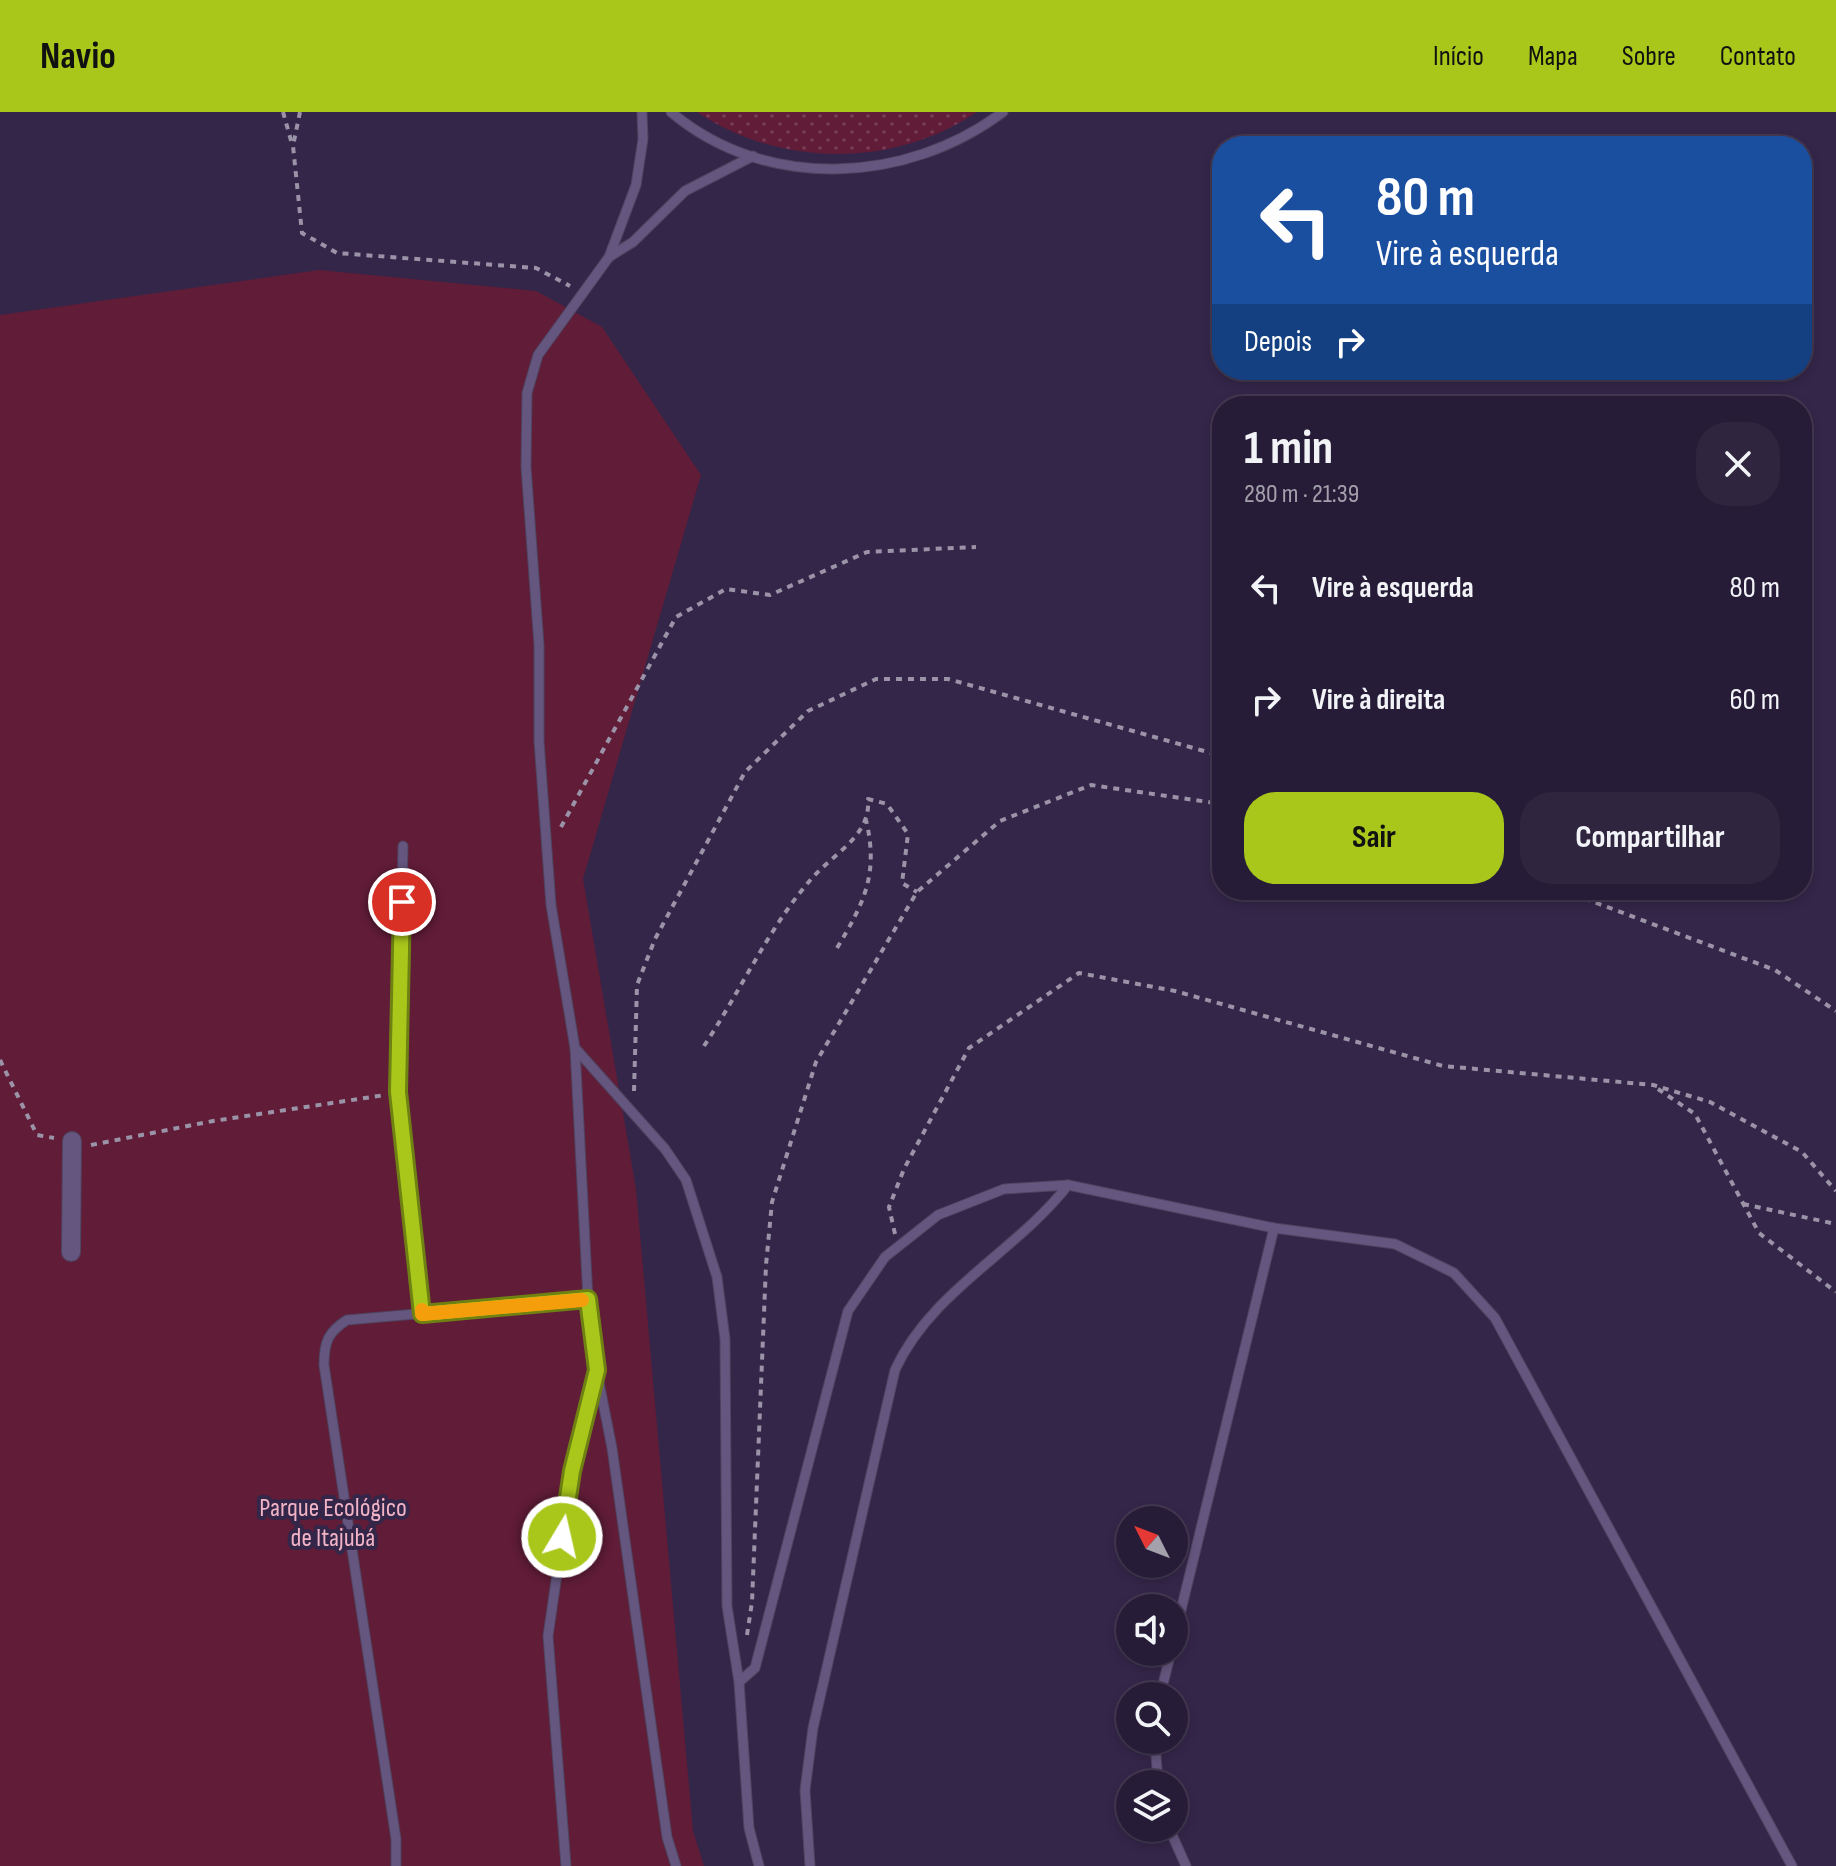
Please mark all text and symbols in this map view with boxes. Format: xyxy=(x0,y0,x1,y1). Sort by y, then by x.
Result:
text: Navio xyxy=(40,34,116,79)
text: Início xyxy=(1433,40,1484,73)
text: Mapa xyxy=(1528,40,1578,73)
text: Sobre xyxy=(1622,40,1676,73)
text: Contato xyxy=(1720,40,1796,73)
text: 80 m xyxy=(1376,165,1475,232)
icon: left xyxy=(1244,168,1348,272)
text: Vire à esquerda xyxy=(1376,233,1559,276)
icon: right xyxy=(1328,320,1372,364)
text: Depois xyxy=(1244,324,1312,360)
text: 1 min xyxy=(1244,420,1333,477)
button: close xyxy=(1696,422,1780,506)
text: 280 m · 21:39 xyxy=(1244,479,1359,510)
icon: left xyxy=(1244,566,1288,610)
text: Vire à esquerda xyxy=(1312,570,1474,606)
text: 80 m xyxy=(1729,570,1780,606)
icon: right xyxy=(1244,678,1288,722)
text: Vire à direita xyxy=(1312,682,1445,718)
text: 60 m xyxy=(1729,682,1780,718)
button: Sair xyxy=(1244,792,1504,884)
button: Compartilhar xyxy=(1520,792,1780,884)
pin xyxy=(368,868,436,936)
icon: arrive xyxy=(380,880,424,924)
park label: Parque Ecológico de Itajubá xyxy=(259,1493,407,1554)
position arrow xyxy=(520,1495,604,1579)
north arrow xyxy=(1116,1506,1188,1578)
map controls xyxy=(1116,1506,1188,1842)
button: sound xyxy=(1116,1594,1188,1666)
button: search xyxy=(1116,1682,1188,1754)
button: layers xyxy=(1116,1770,1188,1842)

